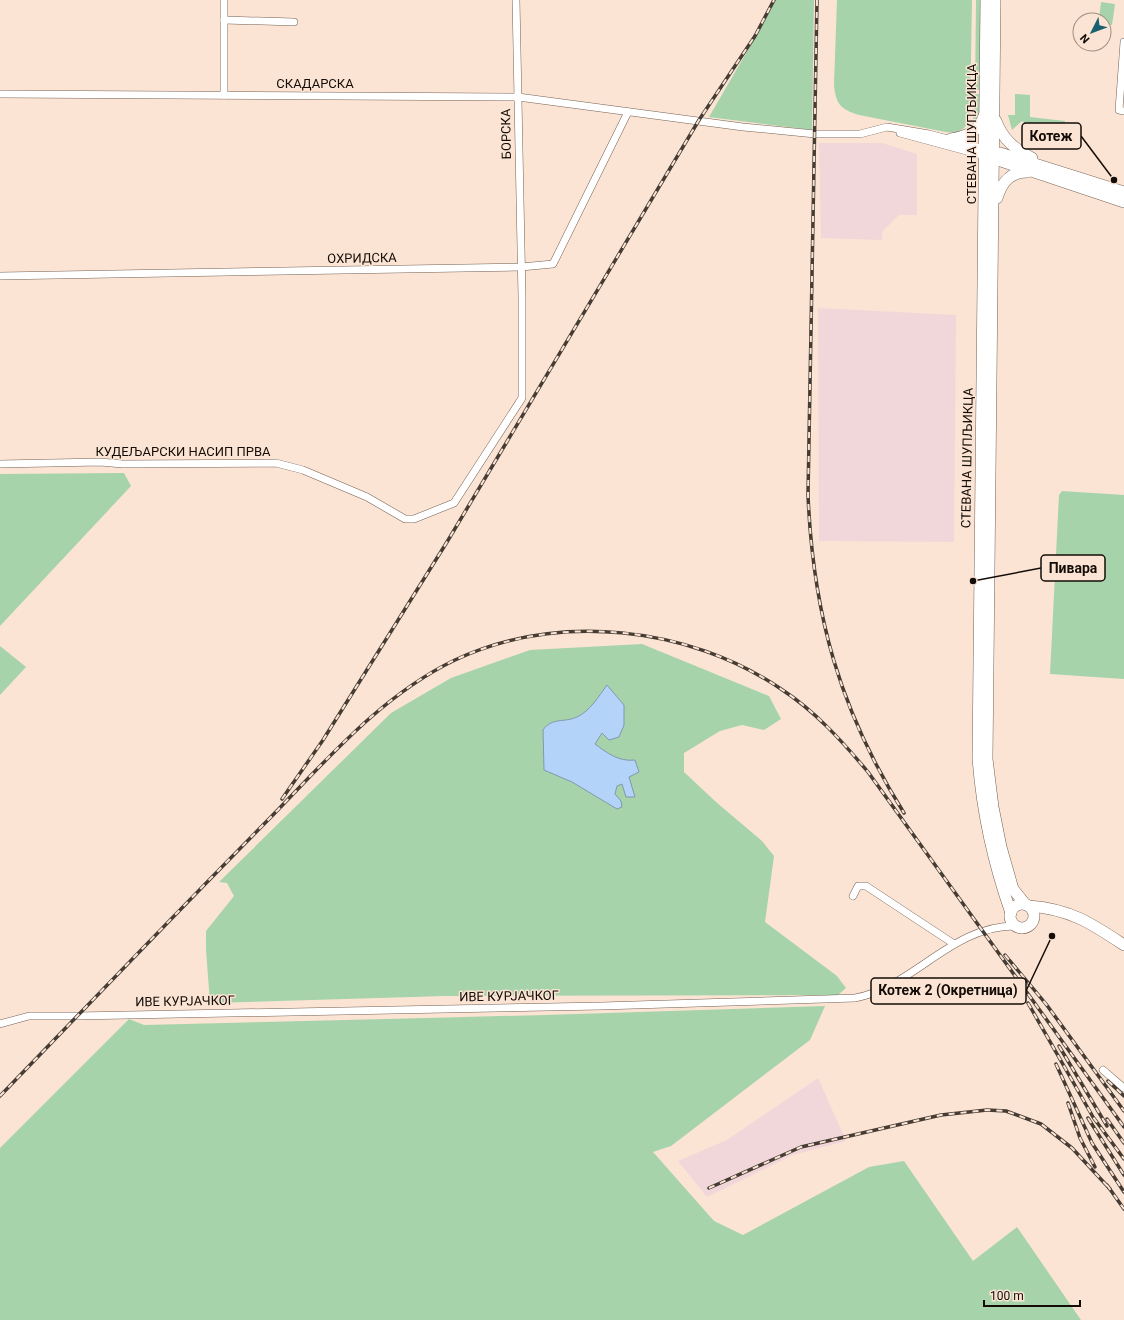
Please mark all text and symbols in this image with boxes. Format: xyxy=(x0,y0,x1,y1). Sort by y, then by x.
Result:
north arrow xyxy=(1072,12,1112,52)
text: N xyxy=(1077,31,1092,46)
street label: СТЕВАНА ШУПЉИКЦА xyxy=(964,63,979,204)
street label: СКАДАРСКА xyxy=(276,76,354,91)
street label: БОРСКА xyxy=(498,108,514,159)
callout: Котеж xyxy=(1022,123,1081,149)
text: Котеж xyxy=(1030,128,1072,144)
street label: ОХРИДСКА xyxy=(327,250,397,266)
street label: СТЕВАНА ШУПЉИКЦА xyxy=(958,387,976,528)
street label: КУДЕЉАРСКИ НАСИП ПРВА xyxy=(95,444,271,459)
callout: Пивара xyxy=(1041,555,1105,581)
text: Пивара xyxy=(1049,560,1098,576)
callout: Котеж 2 (Окретница) xyxy=(871,978,1026,1004)
text: Котеж 2 (Окретница) xyxy=(878,982,1018,999)
street label: ИВЕ КУРЈАЧКОГ xyxy=(459,988,559,1004)
street label: ИВЕ КУРЈАЧКОГ xyxy=(135,993,235,1009)
scale bar xyxy=(984,1282,1080,1308)
text: 100 m xyxy=(990,1289,1024,1303)

